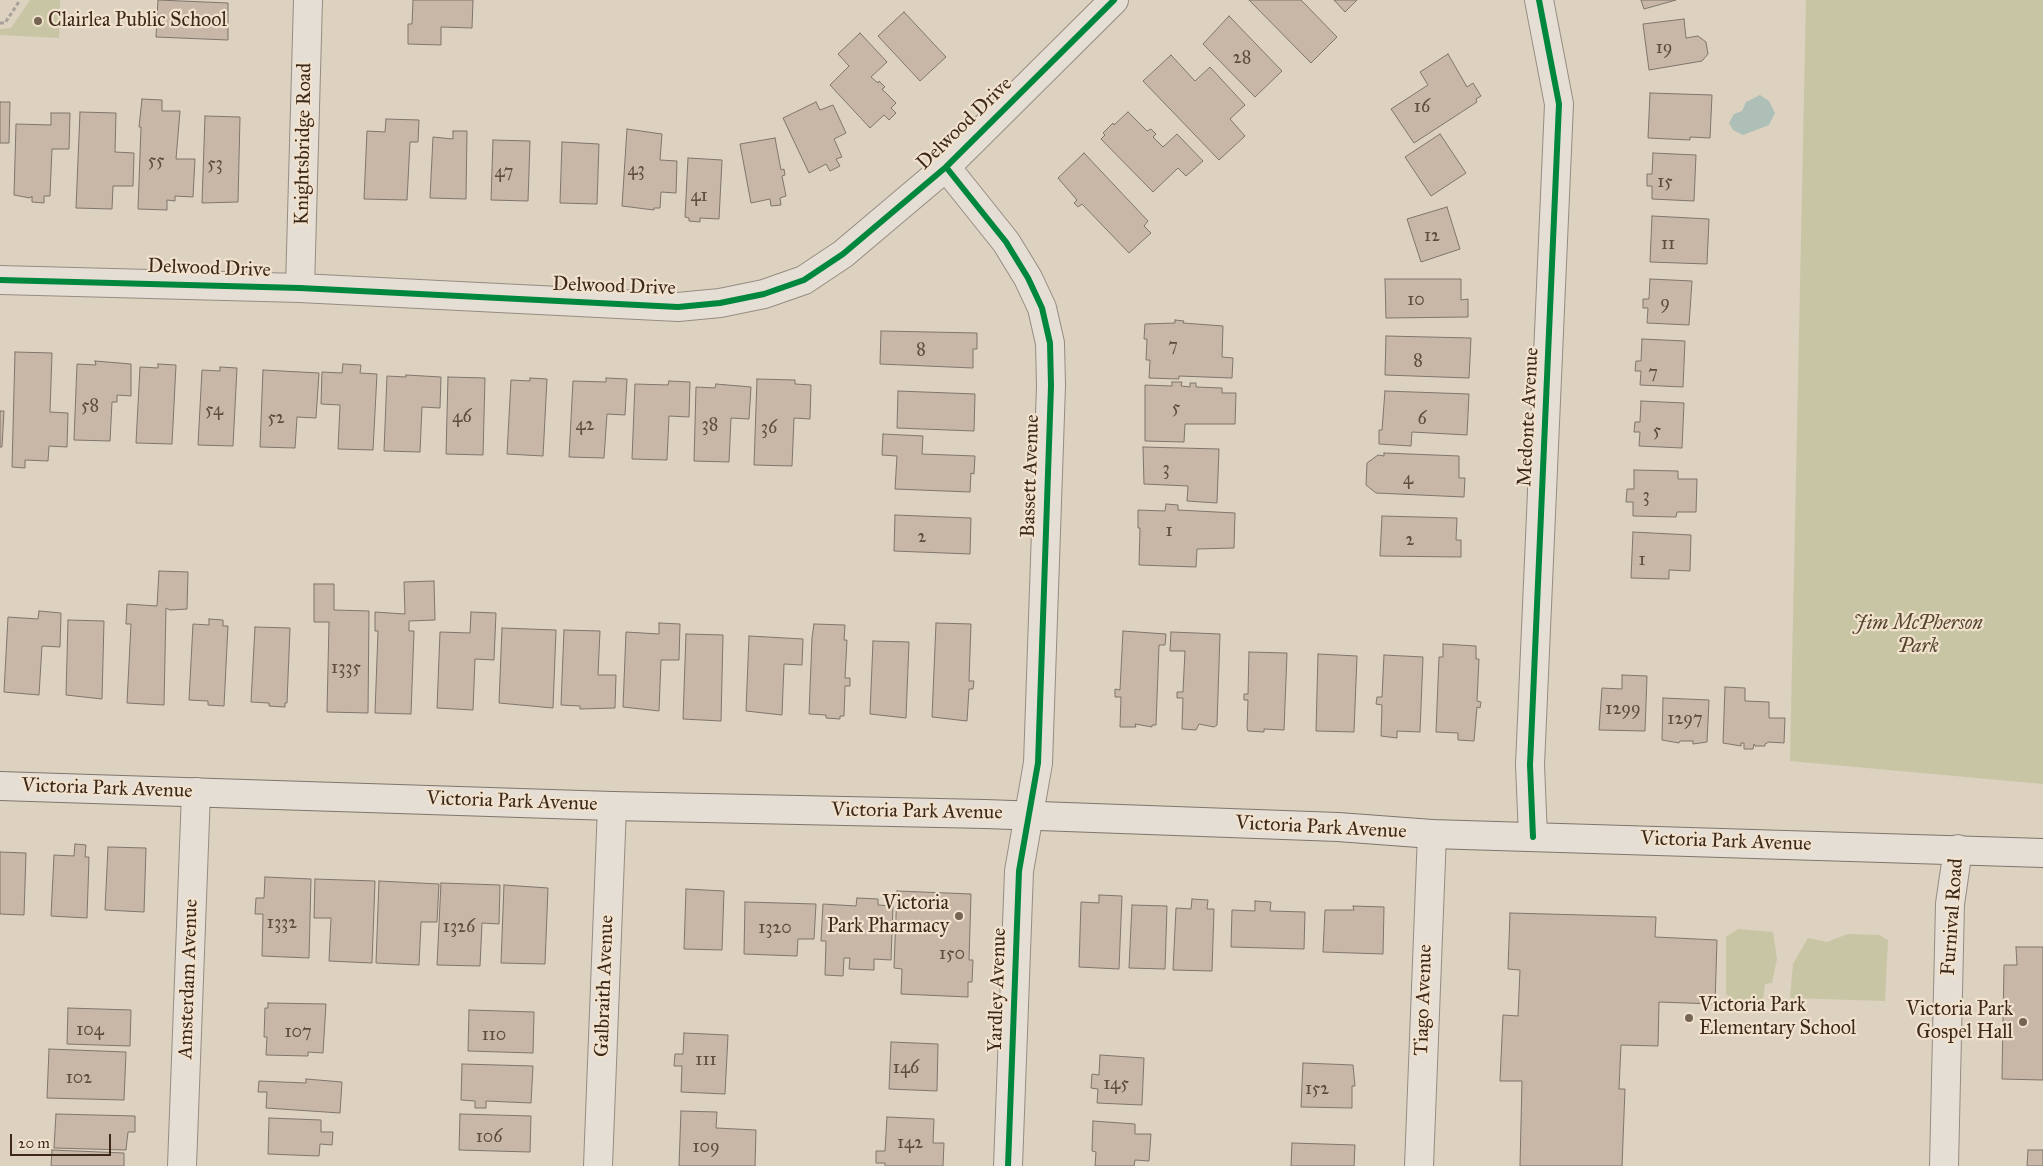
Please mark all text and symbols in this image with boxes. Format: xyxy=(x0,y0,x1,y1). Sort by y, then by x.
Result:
place label: Clairlea Public School xyxy=(48,9,227,33)
marker: Clairlea Public School xyxy=(32,15,44,27)
house number: 19 xyxy=(1656,38,1672,60)
house number: 28 xyxy=(1233,48,1251,70)
street label: Knightsbridge Road xyxy=(291,63,317,225)
street label: Delwood Drive xyxy=(912,73,1018,175)
house number: 16 xyxy=(1414,97,1430,119)
house number: 55 xyxy=(148,151,164,173)
house number: 53 xyxy=(207,154,223,176)
house number: 43 xyxy=(627,160,645,182)
house number: 47 xyxy=(495,162,513,184)
house number: 15 xyxy=(1657,172,1673,194)
house number: 41 xyxy=(690,186,708,208)
house number: 12 xyxy=(1424,226,1440,248)
house number: 11 xyxy=(1661,234,1675,256)
street label: Delwood Drive xyxy=(147,255,271,283)
street label: Delwood Drive xyxy=(552,273,676,301)
house number: 10 xyxy=(1407,290,1425,312)
house number: 9 xyxy=(1660,293,1670,315)
house number: 7 xyxy=(1168,336,1178,358)
house number: 8 xyxy=(916,340,926,362)
street label: Medonte Avenue xyxy=(1513,347,1545,487)
house number: 8 xyxy=(1413,351,1423,373)
house number: 7 xyxy=(1648,363,1658,385)
house number: 58 xyxy=(81,396,99,418)
house number: 5 xyxy=(1172,398,1180,420)
house number: 54 xyxy=(205,400,223,422)
house number: 46 xyxy=(452,407,472,429)
house number: 52 xyxy=(267,408,285,430)
house number: 6 xyxy=(1417,409,1427,431)
street label: Bassett Avenue xyxy=(1017,414,1045,538)
house number: 42 xyxy=(576,415,594,437)
house number: 38 xyxy=(702,415,718,437)
house number: 36 xyxy=(761,418,777,440)
house number: 5 xyxy=(1653,421,1661,443)
house number: 3 xyxy=(1162,459,1170,481)
house number: 4 xyxy=(1403,469,1413,491)
house number: 3 xyxy=(1642,486,1650,508)
house number: 1 xyxy=(1165,521,1173,543)
house number: 2 xyxy=(918,527,926,549)
house number: 2 xyxy=(1406,530,1414,552)
house number: 1 xyxy=(1638,550,1646,572)
park label: Jim McPherson Park xyxy=(1853,612,1983,659)
house number: 1335 xyxy=(331,658,361,680)
house number: 1299 xyxy=(1605,699,1641,721)
house number: 1297 xyxy=(1667,709,1703,731)
street label: Victoria Park Avenue xyxy=(21,774,193,804)
street label: Victoria Park Avenue xyxy=(426,787,598,817)
street label: Victoria Park Avenue xyxy=(831,799,1003,825)
street label: Victoria Park Avenue xyxy=(1235,812,1407,844)
street label: Victoria Park Avenue xyxy=(1640,827,1812,857)
street label: Furnival Road xyxy=(1937,858,1969,976)
place label: Victoria Park Pharmacy xyxy=(827,892,949,939)
street label: Amsterdam Avenue xyxy=(174,899,204,1059)
marker: Victoria Park Pharmacy xyxy=(953,910,965,922)
house number: 1332 xyxy=(267,913,297,935)
street label: Galbraith Avenue xyxy=(591,915,619,1057)
house number: 1326 xyxy=(443,917,475,939)
house number: 1320 xyxy=(758,918,792,940)
street label: Yardley Avenue xyxy=(984,927,1012,1053)
house number: 150 xyxy=(939,944,965,966)
street label: Tiago Avenue xyxy=(1410,944,1438,1056)
place label: Victoria Park Elementary School xyxy=(1699,994,1856,1041)
place label: Victoria Park Gospel Hall xyxy=(1906,998,2013,1045)
marker: Victoria Park Elementary School xyxy=(1683,1012,1695,1024)
marker: Victoria Park Gospel Hall xyxy=(2017,1016,2029,1028)
house number: 104 xyxy=(76,1020,104,1042)
house number: 107 xyxy=(284,1022,312,1044)
house number: 110 xyxy=(482,1025,506,1047)
house number: 111 xyxy=(695,1050,717,1072)
house number: 146 xyxy=(893,1058,919,1080)
house number: 102 xyxy=(66,1068,92,1090)
house number: 145 xyxy=(1103,1074,1129,1096)
house number: 152 xyxy=(1305,1079,1329,1101)
scale bar xyxy=(12,1124,114,1156)
house number: 106 xyxy=(476,1127,502,1149)
house number: 142 xyxy=(897,1133,923,1155)
text: 20 m xyxy=(18,1134,50,1152)
house number: 109 xyxy=(692,1137,720,1159)

